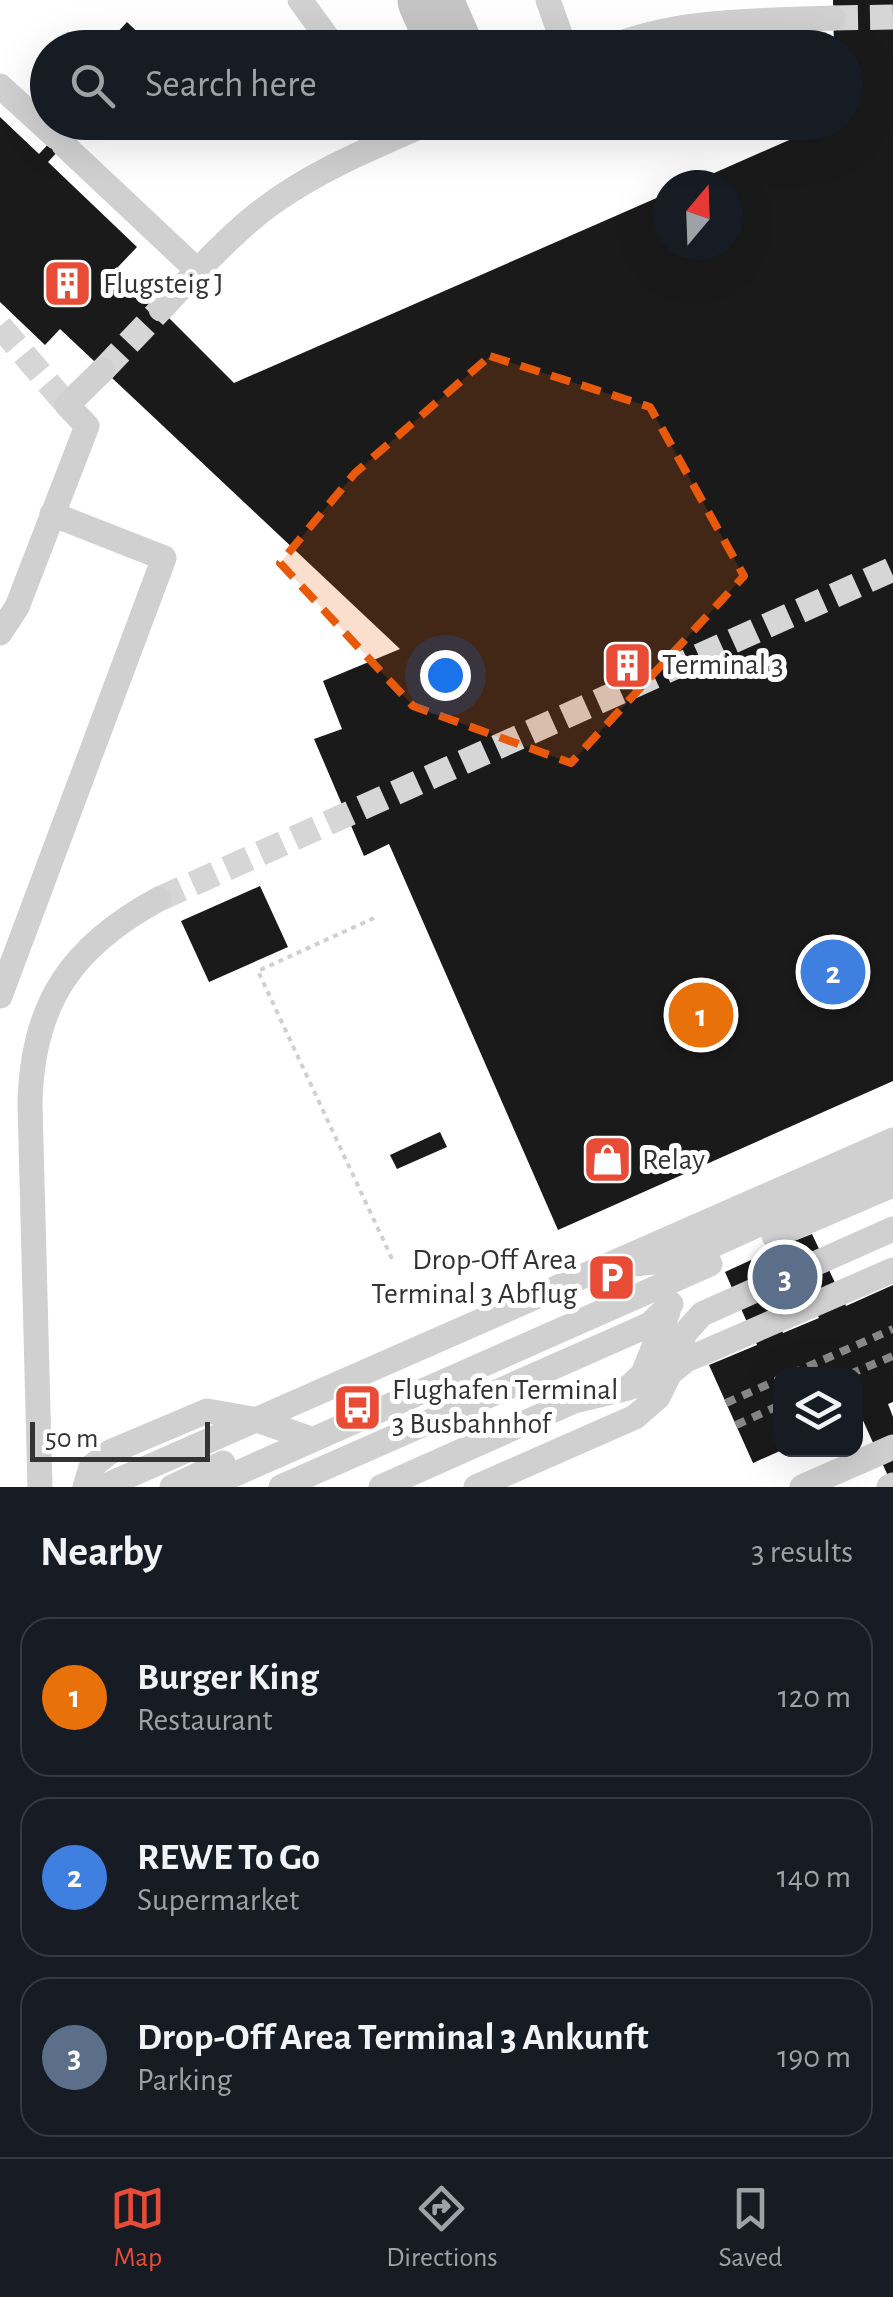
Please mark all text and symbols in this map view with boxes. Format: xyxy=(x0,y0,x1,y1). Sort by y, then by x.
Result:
search box xyxy=(30,30,863,140)
icon: search xyxy=(65,58,120,113)
text: Search here xyxy=(145,66,317,104)
north arrow xyxy=(653,170,743,260)
building icon: Flugsteig J xyxy=(42,258,94,310)
place label: Flugsteig J xyxy=(103,269,224,299)
building icon: Terminal 3 xyxy=(601,639,653,691)
your location xyxy=(420,650,471,701)
place label: Terminal 3 xyxy=(662,650,784,680)
pin: 2 xyxy=(800,934,866,1010)
pin: 1 xyxy=(668,978,734,1052)
shop icon: Relay xyxy=(581,1134,633,1186)
place label: Relay xyxy=(642,1145,705,1175)
pin: 3 xyxy=(752,1240,818,1314)
place label: Drop-Off Area Terminal 3 Abflug xyxy=(371,1245,577,1309)
parking icon: Drop-Off Area Terminal 3 Abflug xyxy=(586,1251,638,1303)
map controls xyxy=(773,1367,863,1457)
button: layers xyxy=(773,1367,863,1457)
place label: Flughafen Terminal 3 Busbahnhof xyxy=(392,1375,619,1439)
bus stop icon: Flughafen Terminal 3 Busbahnhof xyxy=(331,1381,383,1433)
scale bar xyxy=(30,1417,210,1462)
text: 50 m xyxy=(45,1425,99,1453)
text: Nearby xyxy=(40,1531,163,1573)
text: 3 results xyxy=(751,1536,853,1568)
text: Burger King xyxy=(137,1659,319,1697)
text: 1 xyxy=(69,1681,80,1713)
text: 120 m xyxy=(778,1681,851,1713)
text: Restaurant xyxy=(137,1704,272,1736)
text: REWE To Go xyxy=(137,1839,320,1877)
text: 2 xyxy=(67,1861,82,1893)
text: 140 m xyxy=(777,1861,851,1893)
text: Supermarket xyxy=(137,1884,299,1916)
text: Drop-Off Area Terminal 3 Ankunft xyxy=(137,2019,648,2057)
text: 3 xyxy=(68,2041,81,2073)
text: 190 m xyxy=(777,2041,851,2073)
text: Parking xyxy=(137,2064,232,2096)
tab: Map xyxy=(110,2181,165,2275)
tab: Directions xyxy=(386,2181,498,2275)
tab: Saved xyxy=(719,2181,783,2275)

